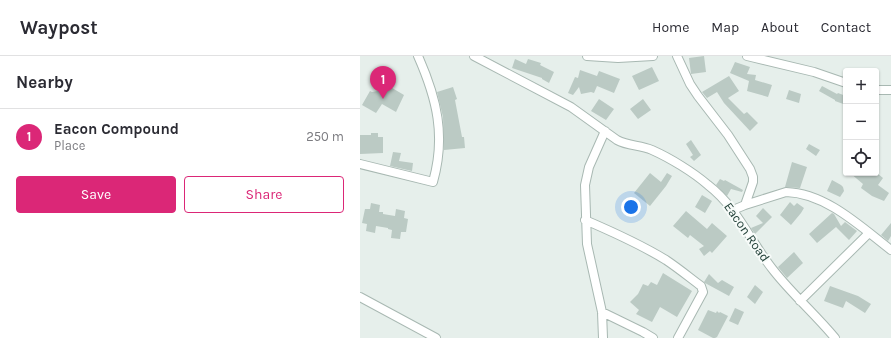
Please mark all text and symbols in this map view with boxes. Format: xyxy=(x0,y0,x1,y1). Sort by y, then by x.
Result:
text: Waypost xyxy=(20,17,98,39)
text: Home xyxy=(652,19,689,36)
text: Map xyxy=(711,19,739,36)
text: About xyxy=(761,19,799,36)
text: Contact xyxy=(821,19,871,36)
pin: 1 xyxy=(370,66,396,99)
map controls xyxy=(843,68,879,176)
button: + xyxy=(843,68,879,104)
text: Nearby xyxy=(16,72,73,92)
button: − xyxy=(843,104,879,140)
text: Eacon Compound xyxy=(54,120,179,138)
text: 1 xyxy=(27,129,31,144)
text: 250 m xyxy=(306,129,344,144)
text: Place xyxy=(54,138,85,153)
button: locate xyxy=(843,140,879,176)
button: Save xyxy=(16,176,176,213)
button: Share xyxy=(184,176,344,213)
your location xyxy=(621,197,641,217)
street label: Eacon Road xyxy=(721,199,773,265)

